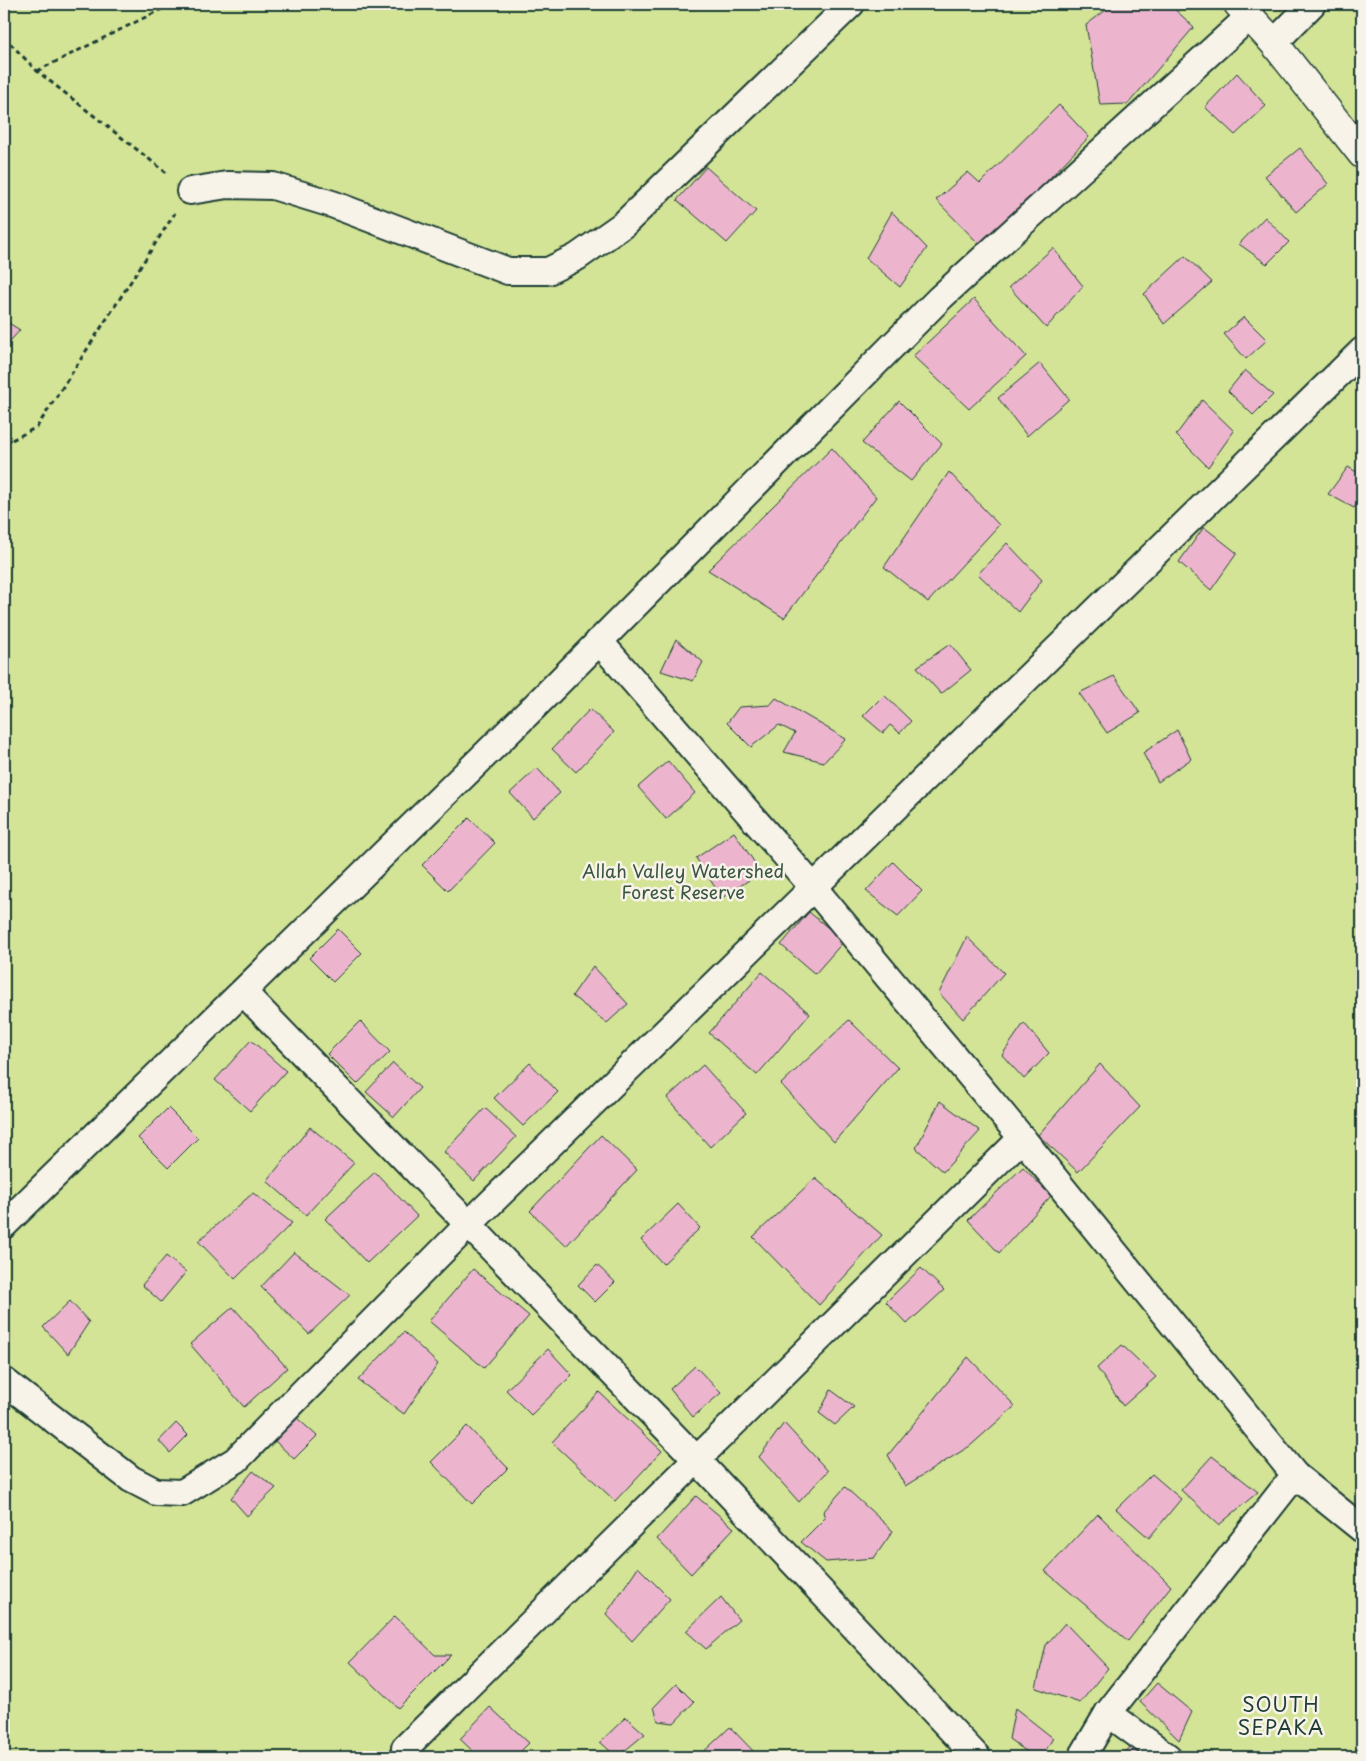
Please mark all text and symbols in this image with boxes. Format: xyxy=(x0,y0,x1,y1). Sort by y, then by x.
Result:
park label: Allah Valley Watershed Forest Reserve xyxy=(582,857,784,905)
district label: SOUTH SEPAKA xyxy=(1238,1689,1324,1742)

